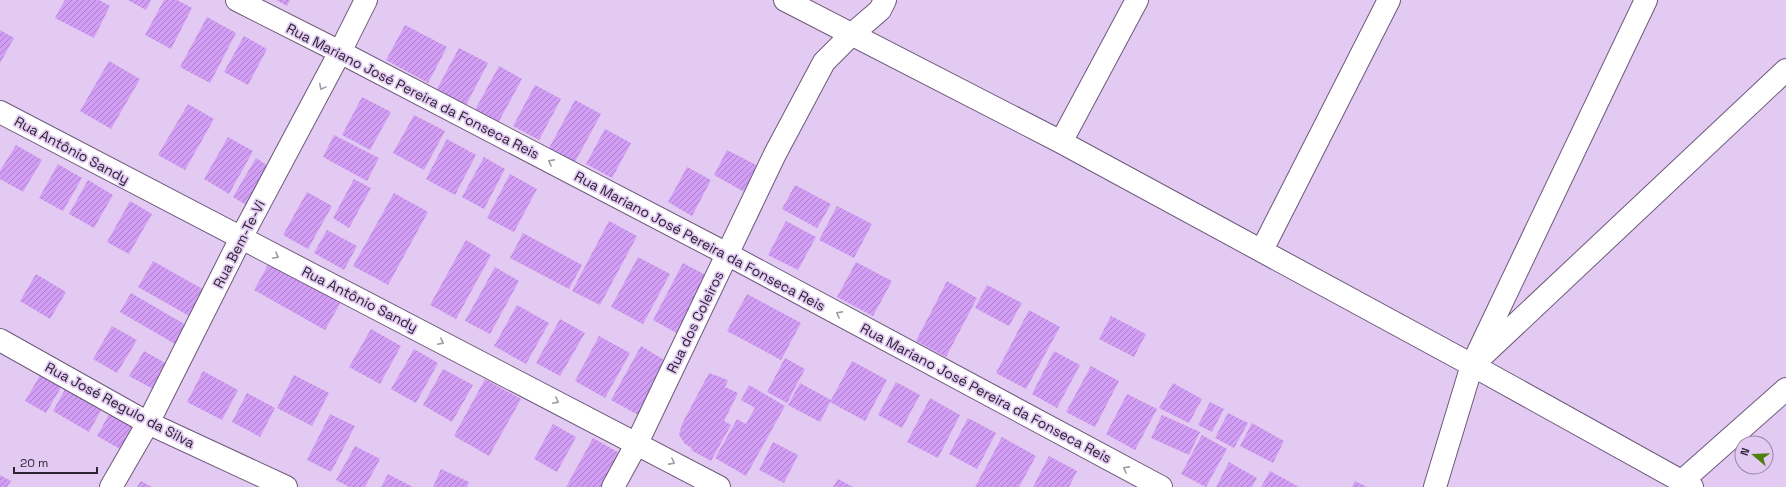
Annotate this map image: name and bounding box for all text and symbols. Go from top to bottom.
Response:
street label: Rua Mariano José Pereira da Fonseca Reis [283,19,543,163]
one-way arrow [319,82,326,90]
street label: Rua Antônio Sandy [11,112,133,188]
one-way arrow [548,159,555,167]
street label: Rua Mariano José Pereira da Fonseca Reis [571,167,829,315]
street label: Rua Bem-Te-Vi [209,197,269,291]
one-way arrow [272,251,279,259]
street label: Rua Antônio Sandy [299,262,421,336]
street label: Rua dos Coleiros [662,268,728,376]
one-way arrow [836,312,843,319]
street label: Rua Mariano José Pereira da Fonseca Reis [857,319,1115,467]
one-way arrow [437,337,444,344]
street label: Rua José Regulo da Silva [42,358,198,452]
one-way arrow [552,397,560,404]
north arrow [1734,435,1774,475]
text: N [1737,446,1752,458]
scale bar [14,449,97,475]
text: 20 m [20,455,48,471]
one-way arrow [667,457,675,464]
one-way arrow [1123,466,1131,473]

